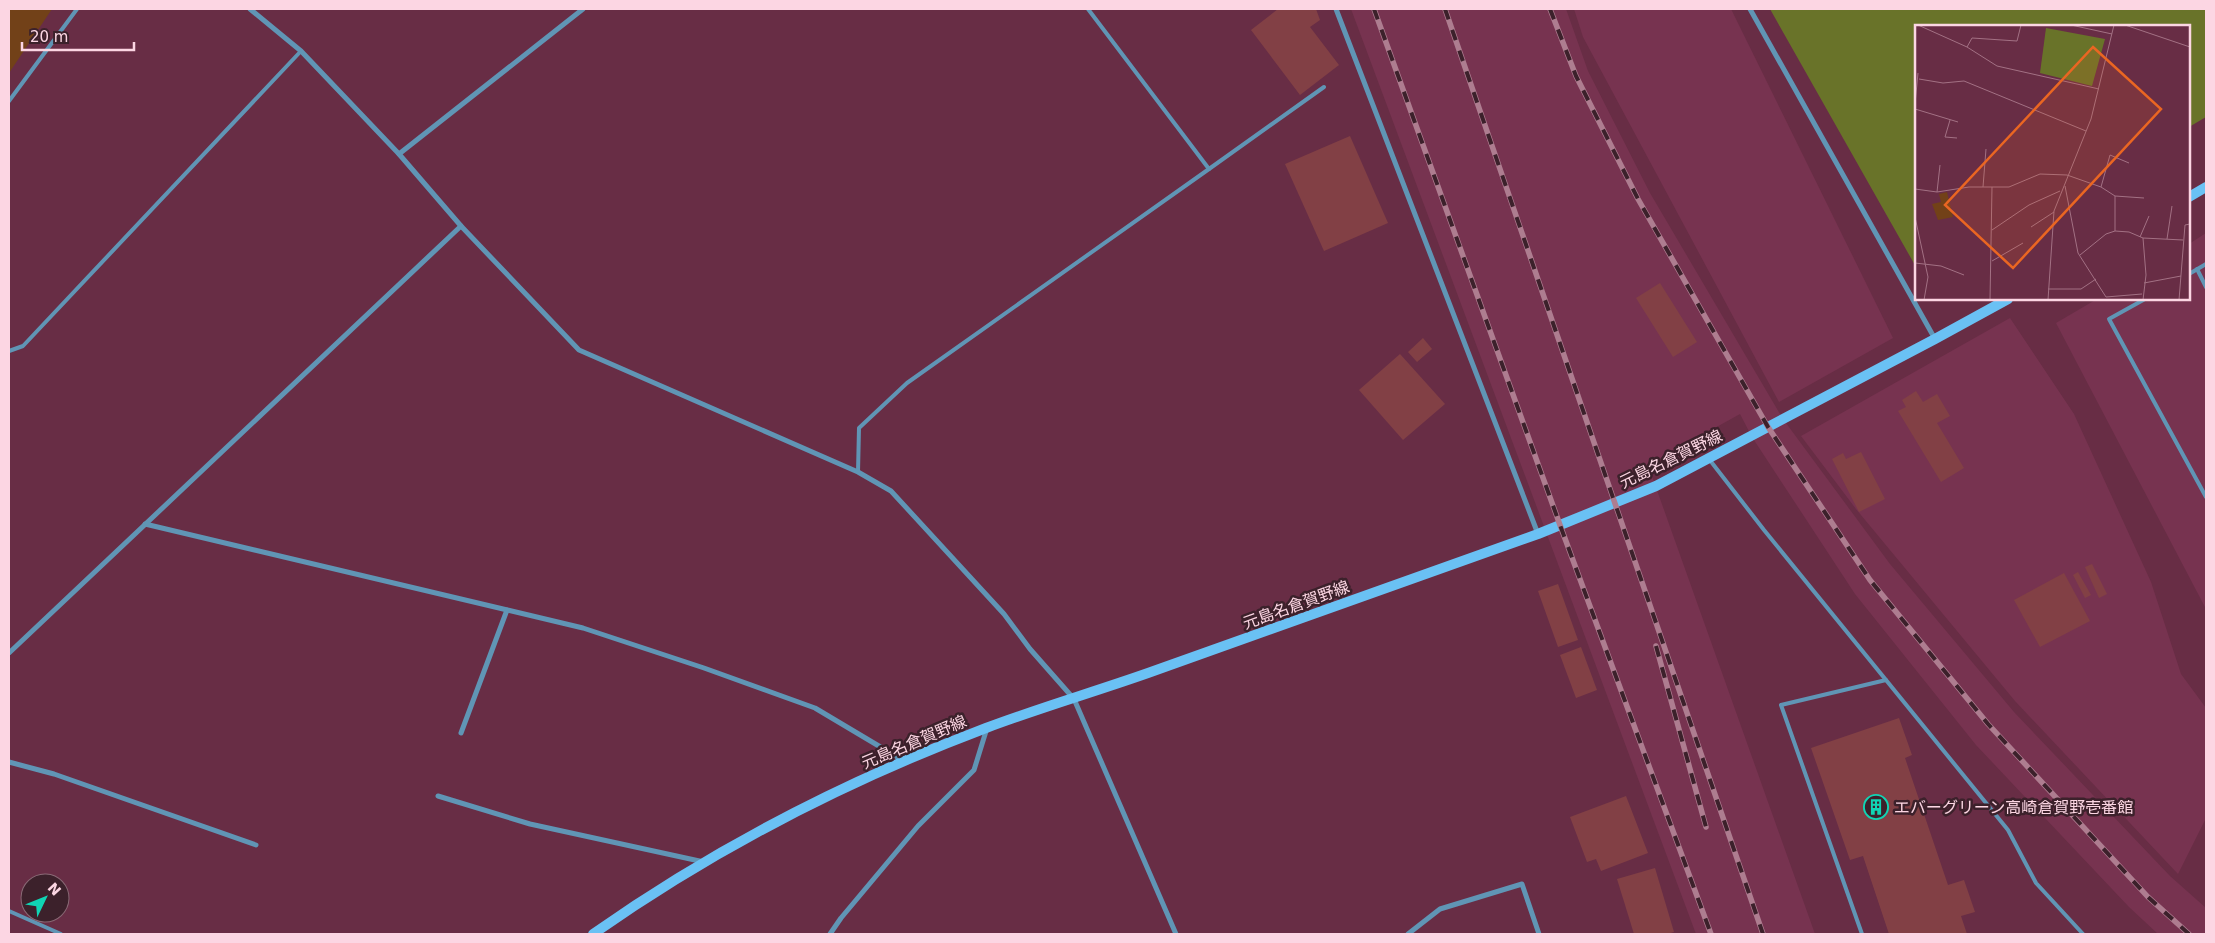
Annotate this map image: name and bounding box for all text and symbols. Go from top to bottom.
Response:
scale bar [22,20,135,52]
inset map [1915,25,2190,300]
text: 20 m [30,28,68,46]
street label: 元島名倉賀野線 [1616,426,1726,492]
street label: 元島名倉賀野線 [1240,577,1352,633]
street label: 元島名倉賀野線 [859,711,969,773]
building icon: エバーグリーン高崎倉賀野壱番館 [1863,794,1889,820]
place label: エバーグリーン高崎倉賀野壱番館 [1894,798,2133,817]
north arrow [20,873,70,923]
text: N [45,879,64,899]

